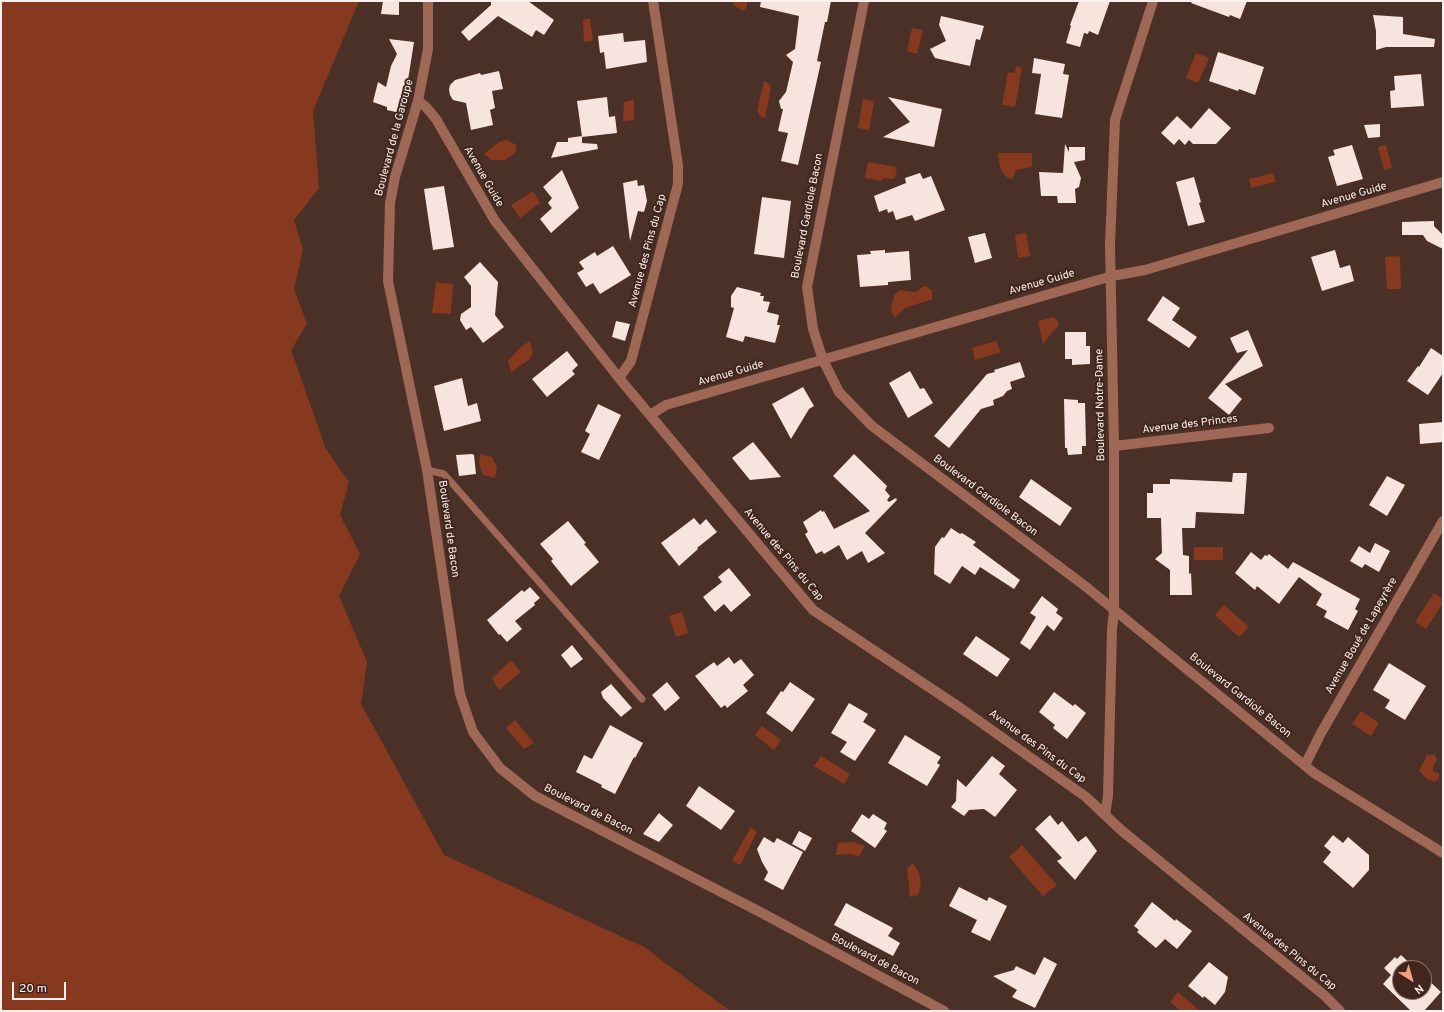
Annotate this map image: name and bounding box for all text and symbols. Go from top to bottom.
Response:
street label: Boulevard de la Garoupe [373,78,417,198]
street label: Avenue Guide [460,144,506,210]
street label: Boulevard Gardiole Bacon [789,152,827,280]
street label: Avenue Guide [1319,180,1389,212]
street label: Avenue des Pins du Cap [626,193,670,309]
street label: Avenue Guide [1007,267,1077,299]
street label: Boulevard Notre-Dame [1093,348,1109,462]
street label: Avenue Guide [696,358,766,390]
street label: Avenue des Princes [1142,413,1238,437]
street label: Boulevard Gardiole Bacon [930,452,1040,540]
street label: Boulevard de Bacon [435,479,461,579]
street label: Avenue des Pins du Cap [740,506,826,604]
street label: Avenue Boué de Lapeyrère [1323,575,1401,697]
street label: Boulevard Gardiole Bacon [1186,651,1294,741]
street label: Avenue des Pins du Cap [986,707,1088,787]
street label: Boulevard de Bacon [541,782,635,838]
street label: Avenue des Pins du Cap [1239,910,1339,994]
street label: Boulevard de Bacon [829,931,921,989]
north arrow [1392,960,1432,1000]
scale bar [14,974,68,1000]
text: 20 m [19,981,47,997]
text: N [1411,981,1426,997]

